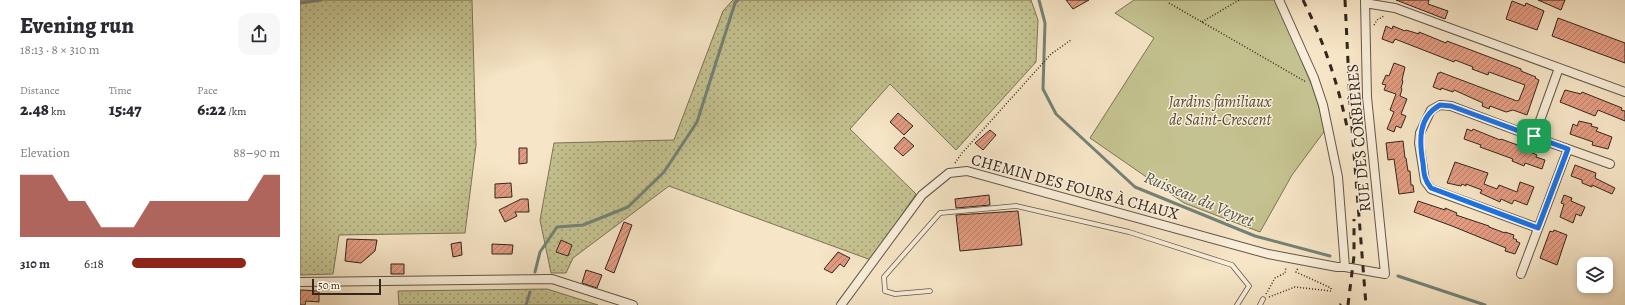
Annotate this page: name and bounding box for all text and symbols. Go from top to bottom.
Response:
text: Evening run [20,11,134,41]
button: share [238,13,280,55]
text: 18:13 · 8 × 310 m [20,41,100,58]
street label: RUE DES CORBIÈRES [1342,63,1376,213]
text: Distance [20,83,59,98]
text: Time [109,83,132,98]
text: Pace [197,83,218,98]
park label: Jardins familiaux de Saint-Crescent [1168,91,1272,131]
text: 2.48 [20,98,49,121]
text: 15:47 [109,98,142,121]
text: 6:22 [197,98,226,121]
text: km [49,104,66,119]
text: /km [226,104,246,119]
pin [1517,119,1551,153]
icon: arrive [1523,125,1545,147]
text: Elevation [20,144,70,161]
text: 88–90 m [233,144,280,161]
street label: CHEMIN DES FOURS À CHAUX [969,149,1182,225]
water label: Ruisseau du Veyret [1141,166,1258,233]
text: 310 m [20,255,50,272]
text: 6:18 [84,255,104,272]
map controls [1577,257,1613,293]
button: layers [1577,257,1613,293]
scale bar [312,277,381,296]
text: 50 m [318,278,340,293]

